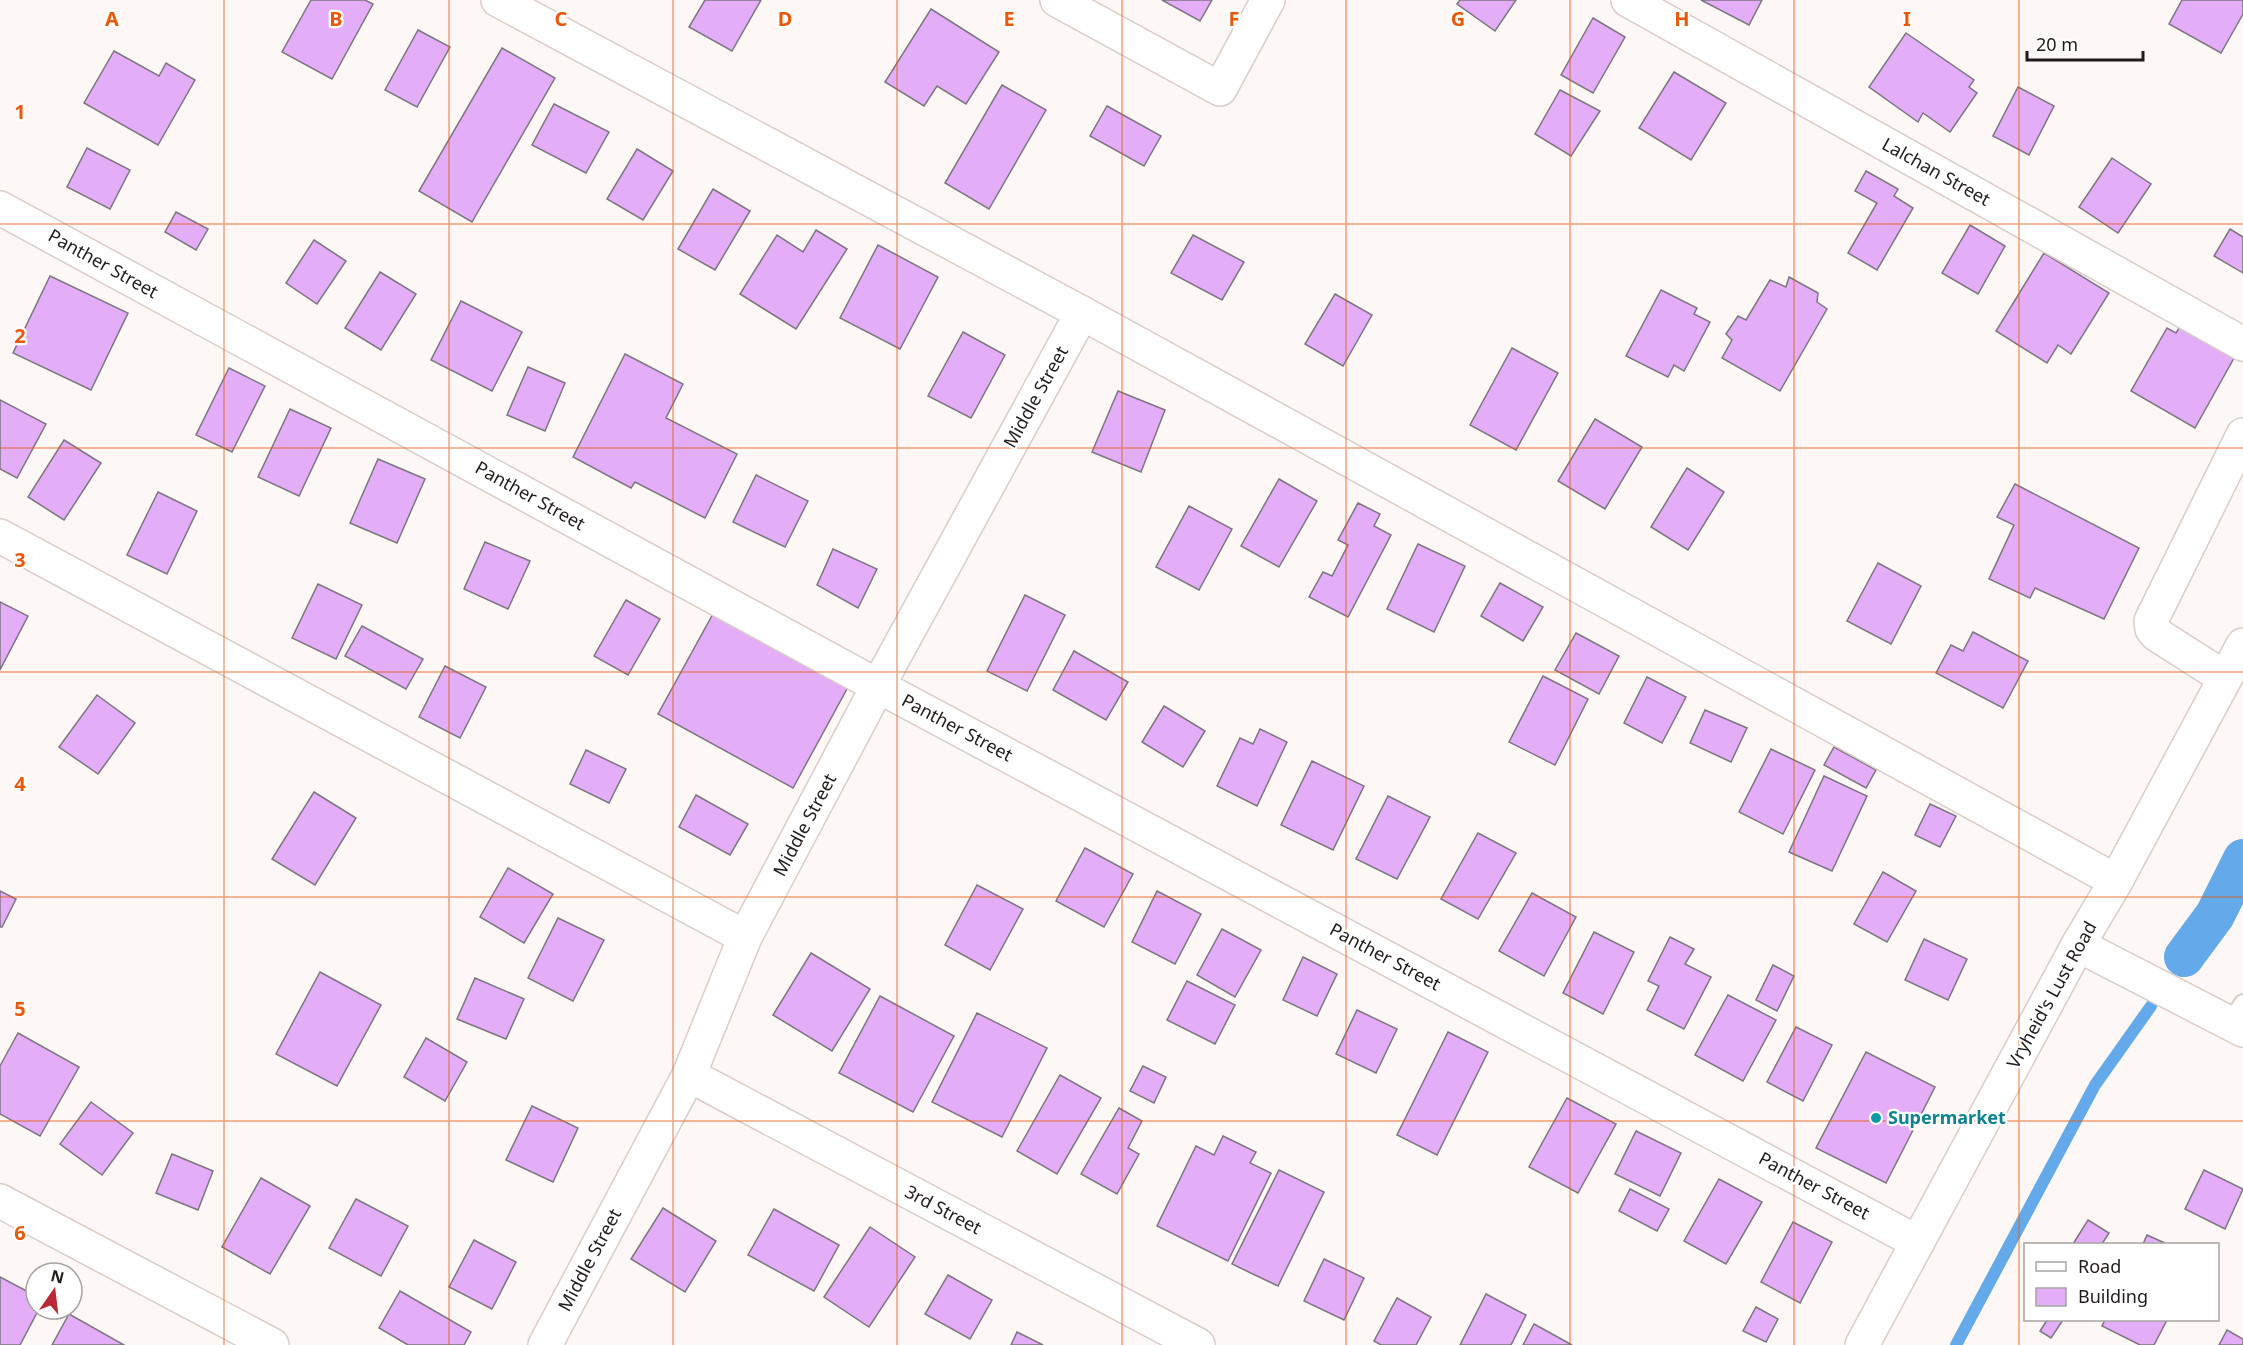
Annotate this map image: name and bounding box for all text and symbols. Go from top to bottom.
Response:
text: A [105,5,119,32]
text: B [329,5,343,32]
text: C [555,5,568,32]
text: D [778,5,792,32]
text: E [1003,5,1015,32]
text: F [1229,5,1239,32]
text: G [1451,5,1465,32]
text: H [1674,5,1690,32]
text: I [1903,5,1911,32]
scale bar [2027,24,2142,62]
text: 20 m [2036,32,2078,56]
text: 1 [14,98,26,125]
street label: Lalchan Street [1878,132,1995,211]
street label: Panther Street [44,223,163,303]
text: 2 [14,322,26,349]
street label: Middle Street [997,341,1073,452]
street label: Panther Street [471,455,590,535]
text: 3 [14,546,26,573]
street label: Panther Street [898,688,1018,767]
street label: Middle Street [767,769,841,880]
text: 4 [14,770,26,797]
street label: Panther Street [1326,917,1446,996]
street label: Vryheid's Lust Road [2001,917,2102,1072]
text: 5 [14,995,26,1022]
place label: Supermarket [1888,1105,2006,1129]
marker: Supermarket [1869,1111,1883,1125]
street label: Panther Street [1755,1146,1875,1225]
street label: 3rd Street [901,1179,986,1240]
street label: Middle Street [552,1204,626,1315]
text: 6 [14,1219,26,1246]
legend [2024,1243,2219,1321]
text: Road [2078,1254,2121,1278]
north arrow [24,1261,84,1321]
text: N [49,1264,67,1289]
text: Building [2078,1284,2148,1308]

